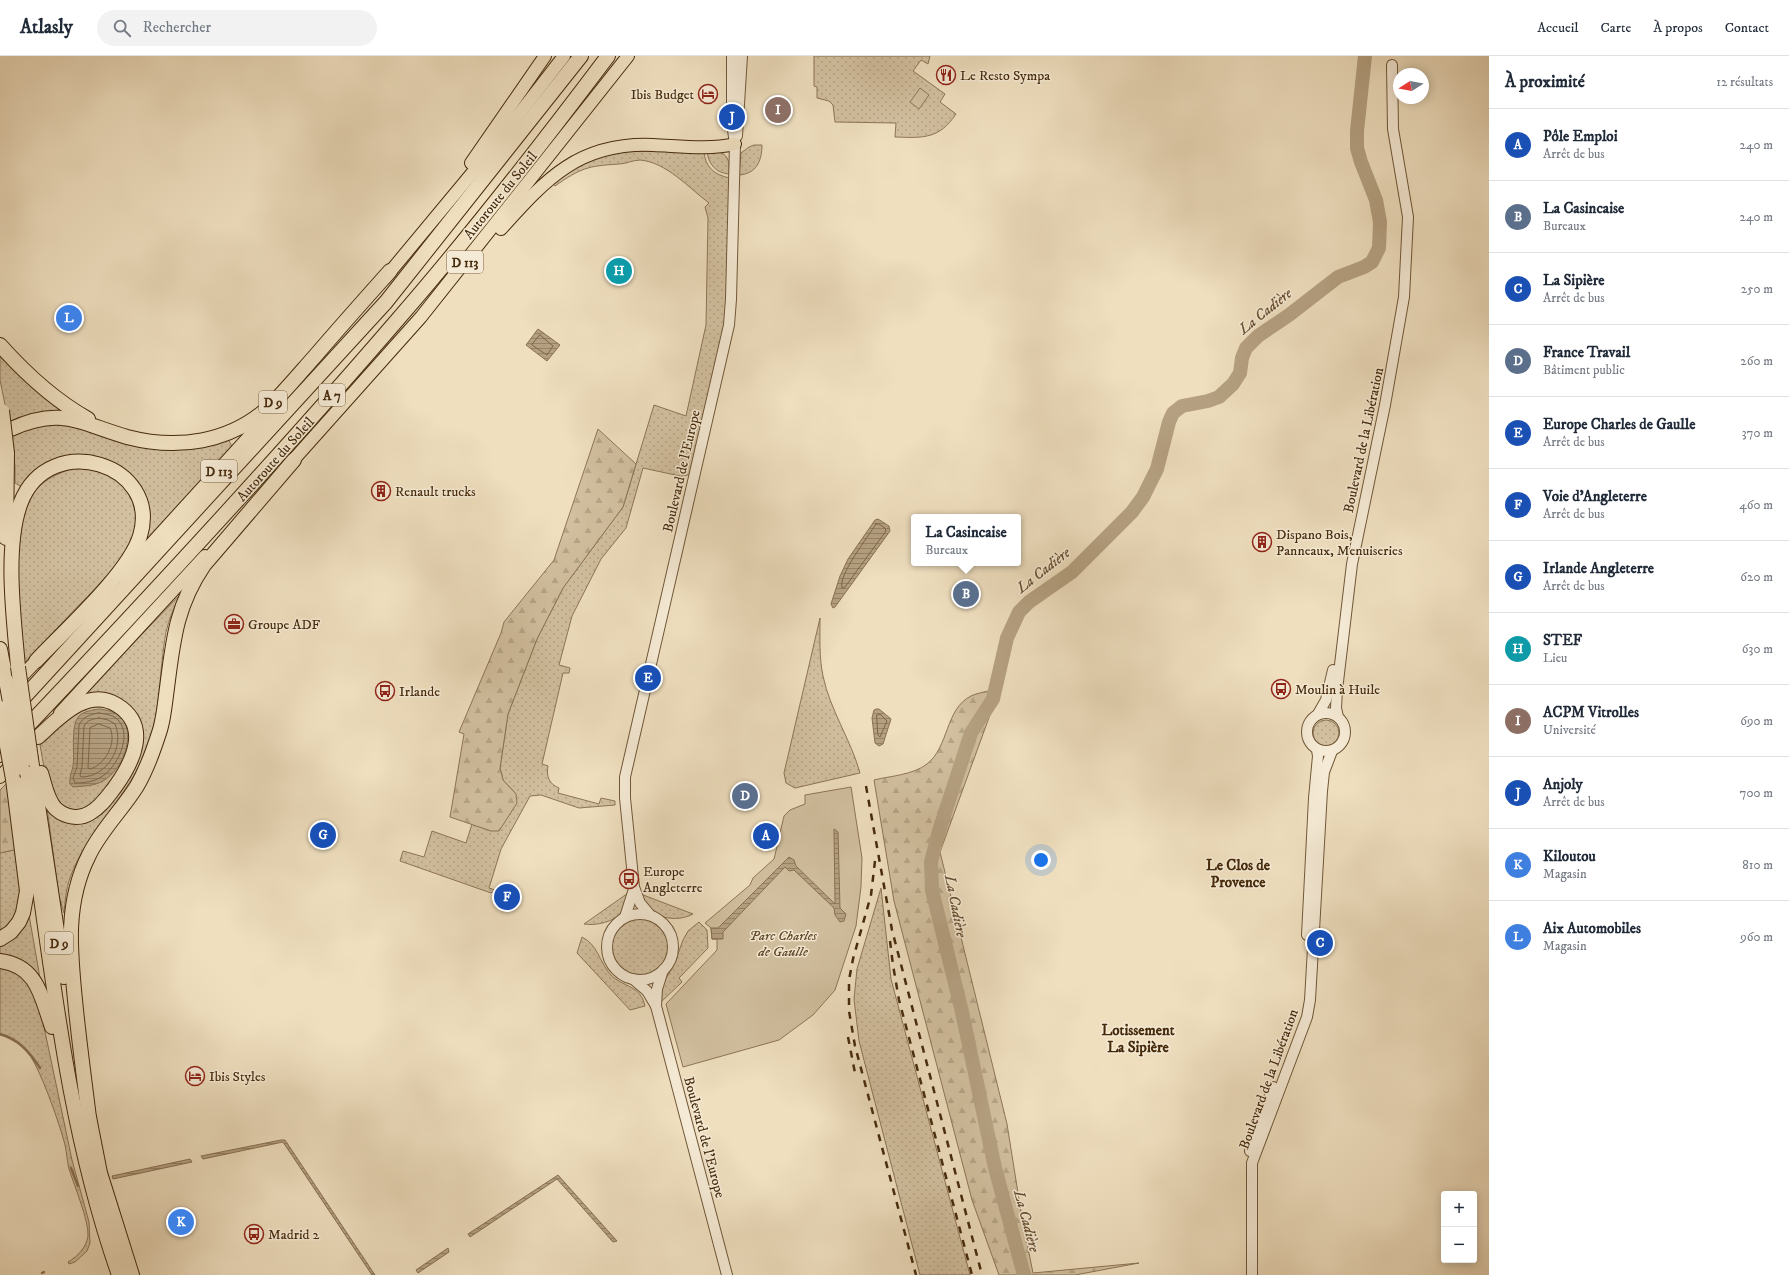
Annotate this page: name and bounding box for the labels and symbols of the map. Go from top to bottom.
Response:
restaurant icon: Le Resto Sympa [935,64,957,86]
place label: Le Resto Sympa [960,67,1050,85]
north arrow [1393,68,1429,104]
hotel icon: Ibis Budget [697,83,719,105]
place label: Ibis Budget [631,86,695,104]
pin: I [765,95,791,125]
pin: J [719,102,745,132]
street label: Autoroute du Soleil [460,148,542,243]
road number: D 113 [447,251,483,273]
pin: H [606,256,632,286]
water label: La Cadière [1234,284,1297,339]
pin: L [56,303,82,333]
street label: Boulevard de la Libération [1340,365,1388,514]
road number: A 7 [319,384,345,406]
road number: D 9 [259,391,287,413]
street label: Boulevard de l'Europe [659,408,705,534]
street label: Autoroute du Soleil [233,413,319,506]
road number: D 113 [201,460,237,482]
building icon: Renault trucks [370,480,392,502]
place label: Renault trucks [395,483,476,501]
place label: Dispano Bois, Panneaux, Menuiseries [1276,526,1403,560]
building icon: Dispano Bois, Panneaux, Menuiseries [1251,531,1273,553]
water label: La Cadière [1012,543,1075,598]
pin: B [953,579,979,609]
office icon: Groupe ADF [223,613,245,635]
place label: Groupe ADF [248,616,321,634]
pin: E [635,663,661,693]
bus stop icon: Moulin à Huile [1270,678,1292,700]
bus stop icon: Irlande [374,680,396,702]
place label: Moulin à Huile [1295,681,1380,699]
place label: Irlande [399,683,440,701]
pin: D [732,781,758,811]
pin: G [310,820,336,850]
pin: A [753,821,779,851]
your location [1031,850,1051,870]
district label: Le Clos de Provence [1206,856,1271,892]
place label: Europe Angleterre [643,863,703,897]
bus stop icon: Europe Angleterre [618,868,640,890]
water label: La Cadière [940,872,971,940]
pin: F [494,882,520,912]
park label: Parc Charles de Gaulle [749,927,818,961]
pin: C [1307,928,1333,958]
road number: D 9 [45,932,73,954]
street label: Boulevard de la Libération [1235,1006,1303,1152]
district label: Lotissement La Sipière [1101,1021,1175,1057]
hotel icon: Ibis Styles [184,1065,206,1087]
place label: Ibis Styles [209,1068,266,1086]
street label: Boulevard de l'Europe [679,1075,729,1200]
water label: La Cadière [1009,1187,1044,1255]
pin: K [168,1207,194,1237]
bus stop icon: Madrid 2 [243,1223,265,1245]
place label: Madrid 2 [268,1226,320,1244]

